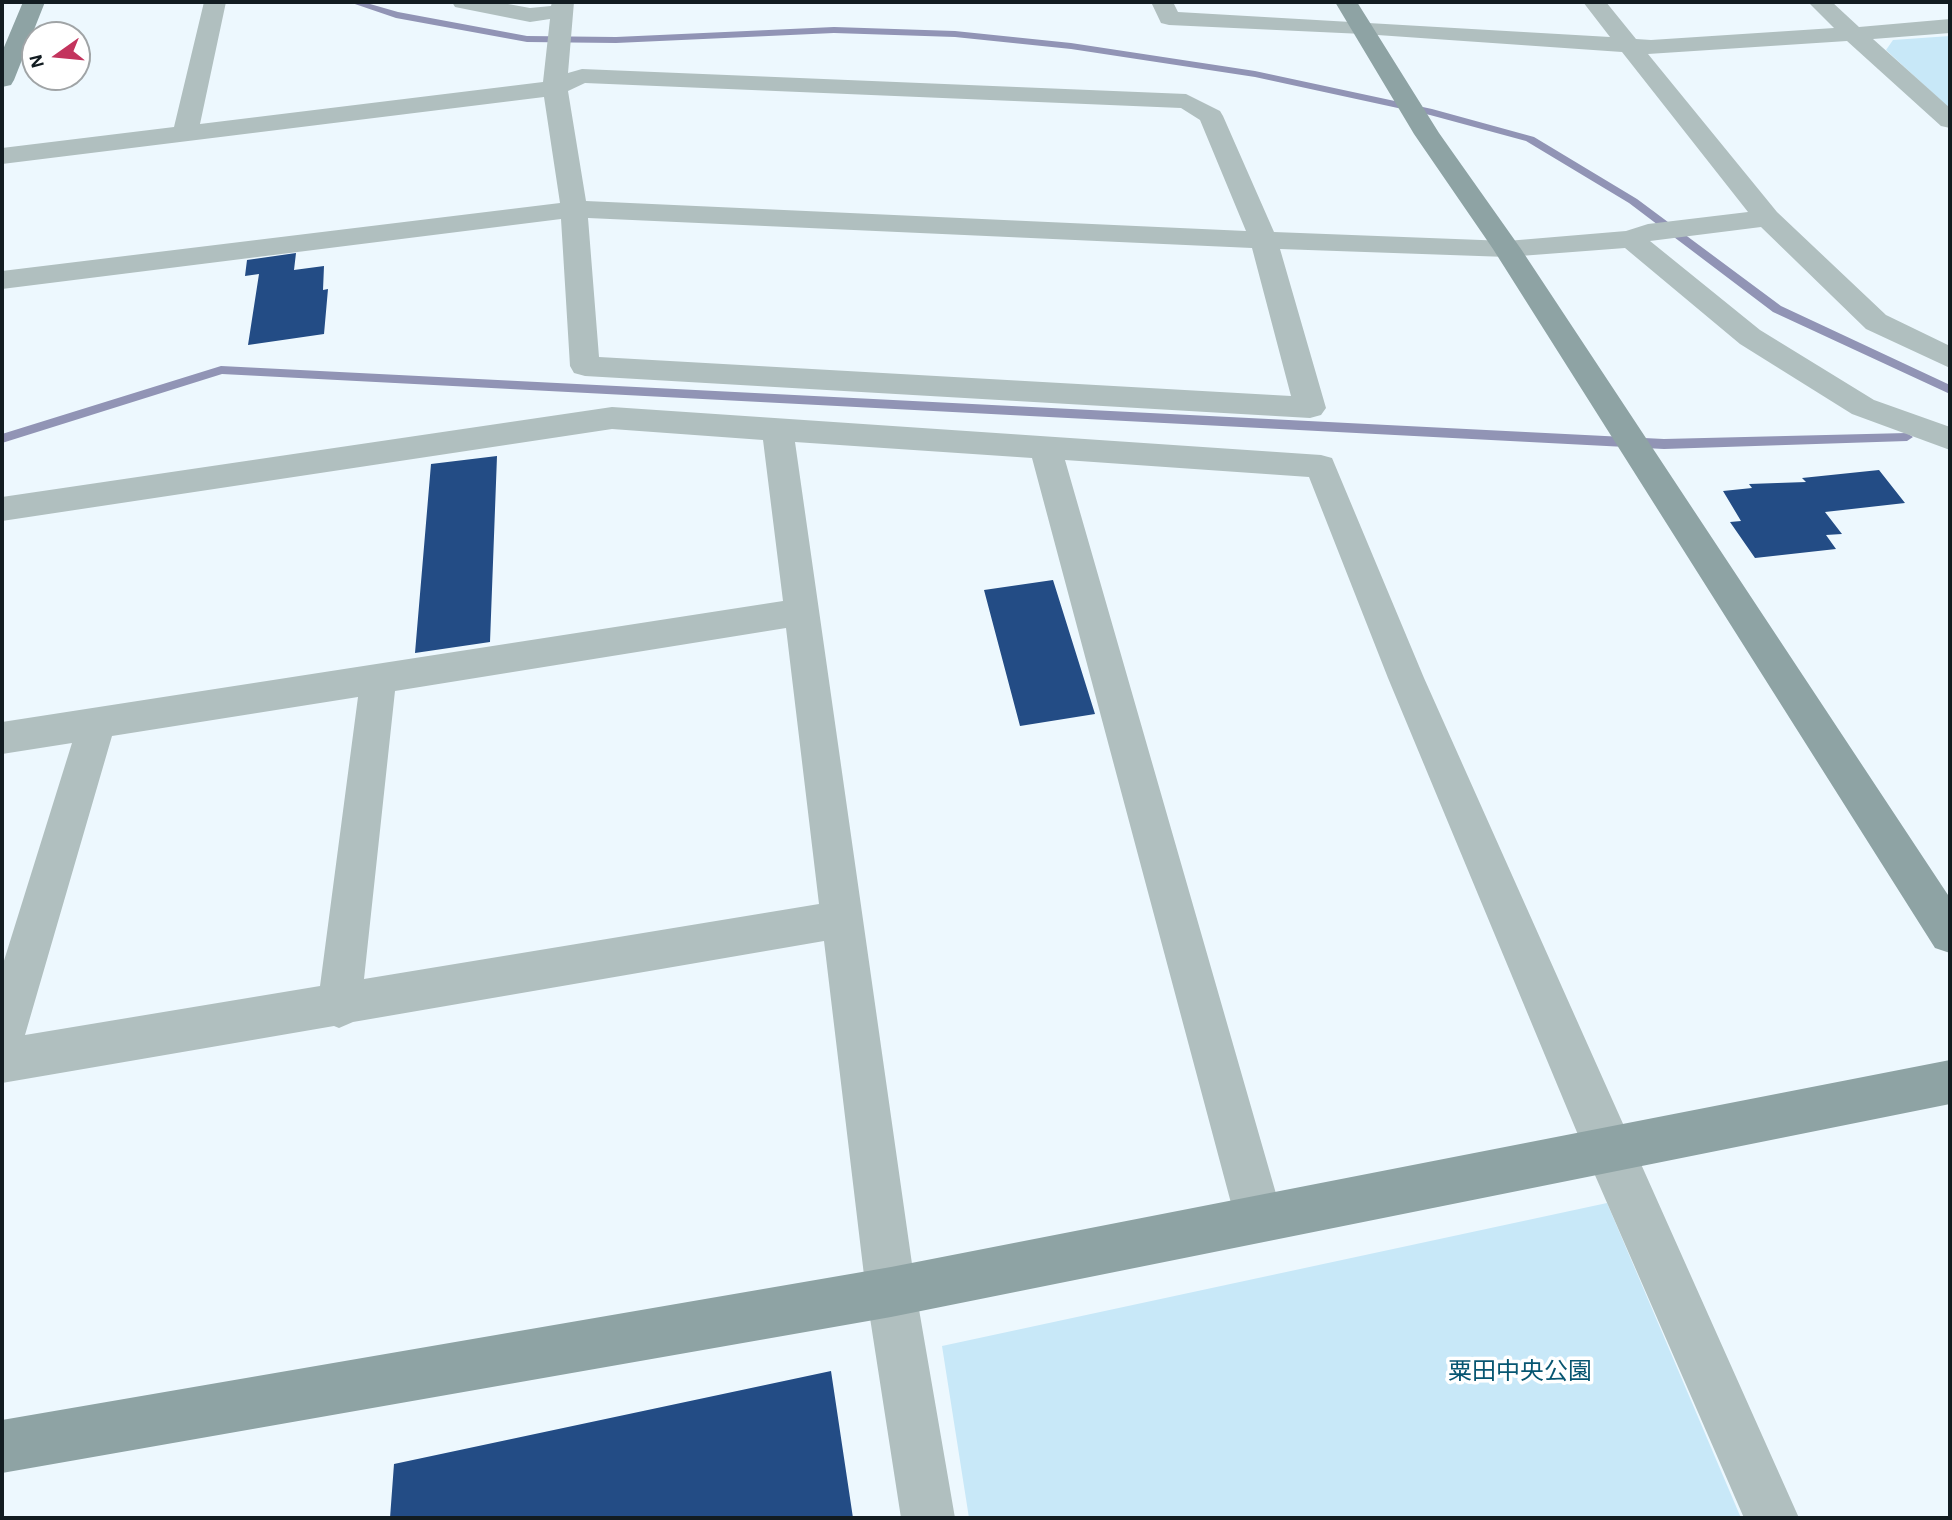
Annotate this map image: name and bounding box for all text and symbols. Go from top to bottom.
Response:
north arrow [21,21,91,91]
text: N [26,52,48,70]
park label: 粟田中央公園 [1448,1358,1592,1386]

